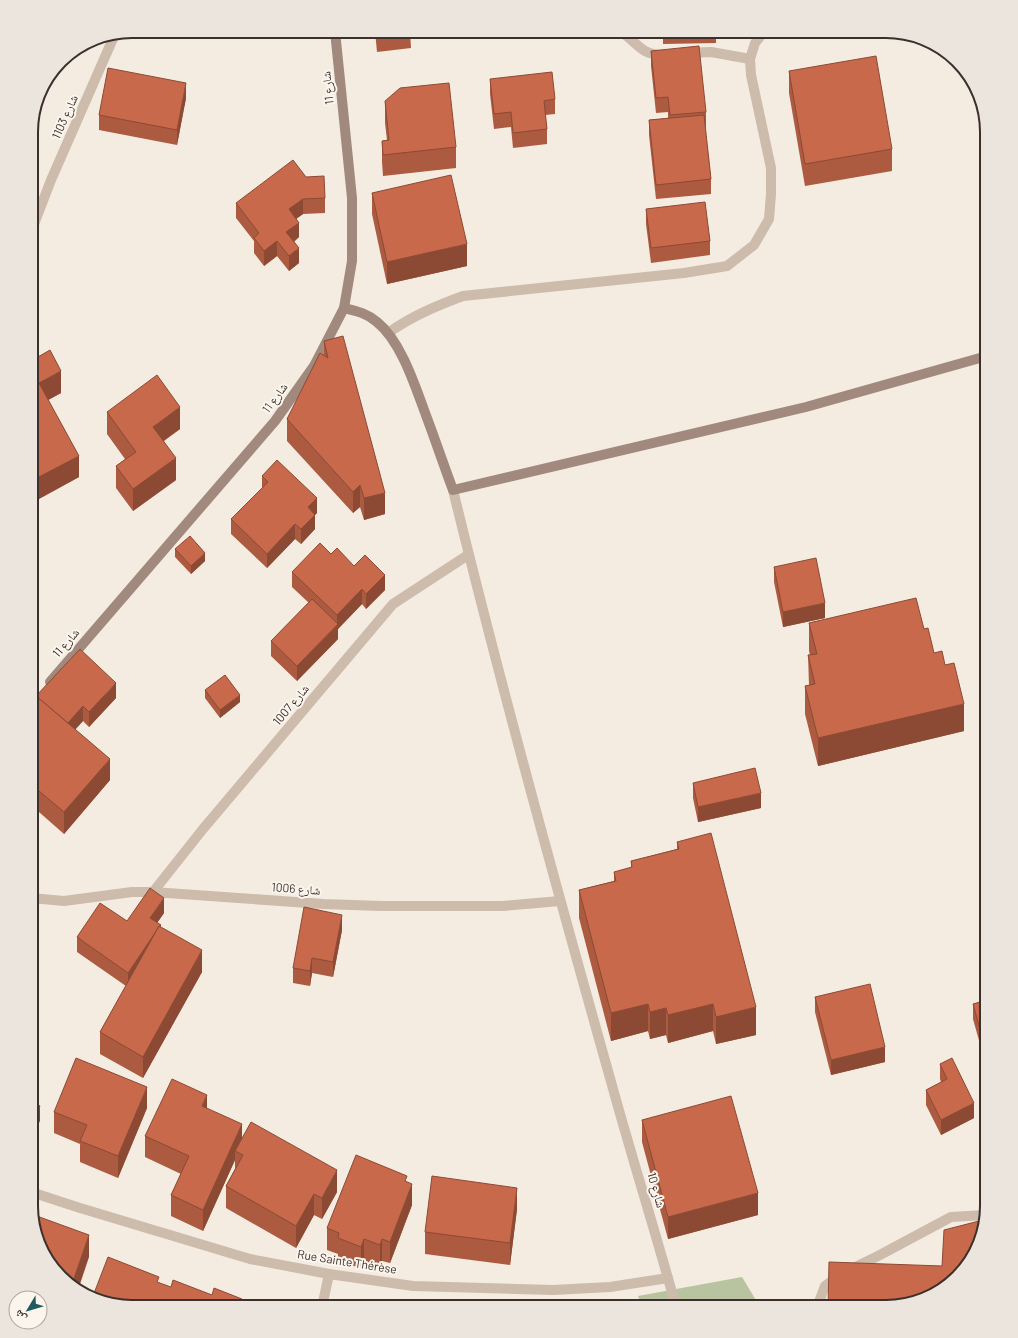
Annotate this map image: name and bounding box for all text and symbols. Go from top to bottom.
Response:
street label: شارع 11 [318,70,338,106]
street label: شارع 1103 [48,92,82,142]
street label: شارع 11 [259,380,291,416]
street label: شارع 11 [49,625,83,661]
street label: شارع 1007 [269,681,313,729]
street label: شارع 1006 [271,879,321,899]
street label: شارع 10 [643,1170,669,1210]
street label: Rue Sainte Thérèse [296,1246,398,1276]
north arrow [8,1290,48,1330]
text: ش [11,1306,30,1325]

